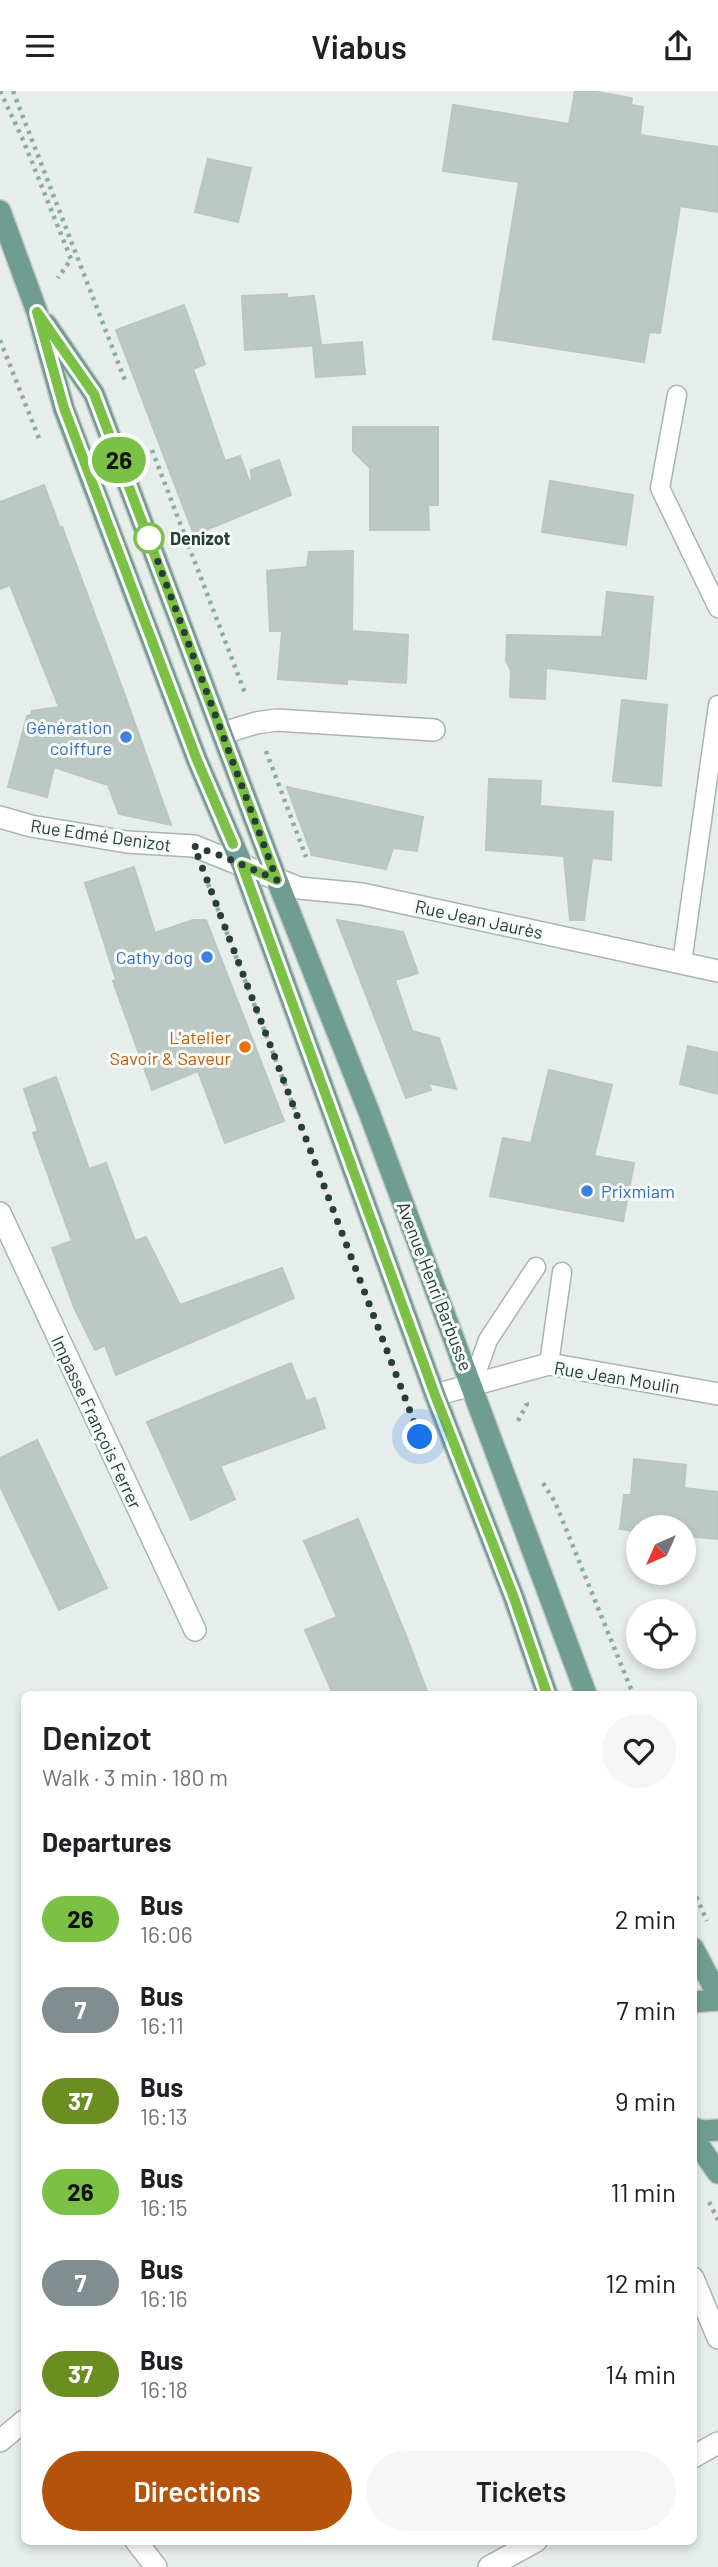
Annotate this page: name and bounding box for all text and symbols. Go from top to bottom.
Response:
icon: menu [21,27,59,65]
text: Viabus [311,27,407,65]
icon: share [659,27,697,65]
line badge: 26 [88,437,150,483]
text: 26 [106,445,132,474]
marker: Denizot [134,523,164,553]
place label: Denizot [170,527,230,549]
place label: Génération coiffure [26,716,112,759]
marker: Génération coiffure [118,729,134,745]
street label: Rue Edmé Denizot [29,814,173,856]
street label: Rue Jean Jaurès [413,895,545,943]
place label: Cathy dog [116,946,193,968]
marker: Cathy dog [199,949,215,965]
place label: L'atelier Savoir & Saveur [110,1026,231,1069]
marker: L'atelier Savoir & Saveur [237,1039,253,1055]
place label: Prixmiam [601,1180,675,1202]
marker: Prixmiam [579,1183,595,1199]
street label: Avenue Henri Barbusse [393,1198,477,1374]
street label: Impasse François Ferrer [47,1332,147,1512]
street label: Rue Jean Moulin [553,1356,681,1398]
your location [402,1419,437,1454]
north arrow [626,1515,696,1585]
map controls [626,1515,696,1669]
button: locate [626,1599,696,1669]
button: heart [602,1714,676,1788]
text: Denizot [42,1717,152,1757]
text: Walk · 3 min · 180 m [42,1763,228,1791]
text: Departures [42,1826,172,1857]
text: Bus [140,1889,183,1920]
text: 2 min [615,1903,676,1934]
text: 26 [67,1904,94,1933]
text: 16:06 [140,1920,193,1948]
text: Bus [140,1980,183,2011]
text: 7 min [616,1994,676,2025]
text: 7 [75,1995,86,2024]
text: 16:11 [140,2011,184,2039]
text: Bus [140,2071,183,2102]
text: 9 min [615,2085,676,2116]
text: 37 [68,2086,93,2115]
text: 16:13 [140,2102,188,2130]
text: Bus [140,2162,183,2193]
text: 11 min [610,2176,676,2207]
text: 26 [67,2177,94,2206]
text: 16:15 [140,2193,188,2221]
text: Bus [140,2253,183,2284]
text: 12 min [606,2267,676,2298]
text: 7 [75,2268,86,2297]
text: 16:16 [140,2284,188,2312]
text: Bus [140,2344,183,2375]
text: 14 min [605,2358,676,2389]
text: 37 [68,2359,93,2388]
text: 16:18 [140,2375,188,2403]
button: Directions [42,2451,352,2531]
button: Tickets [366,2451,676,2531]

